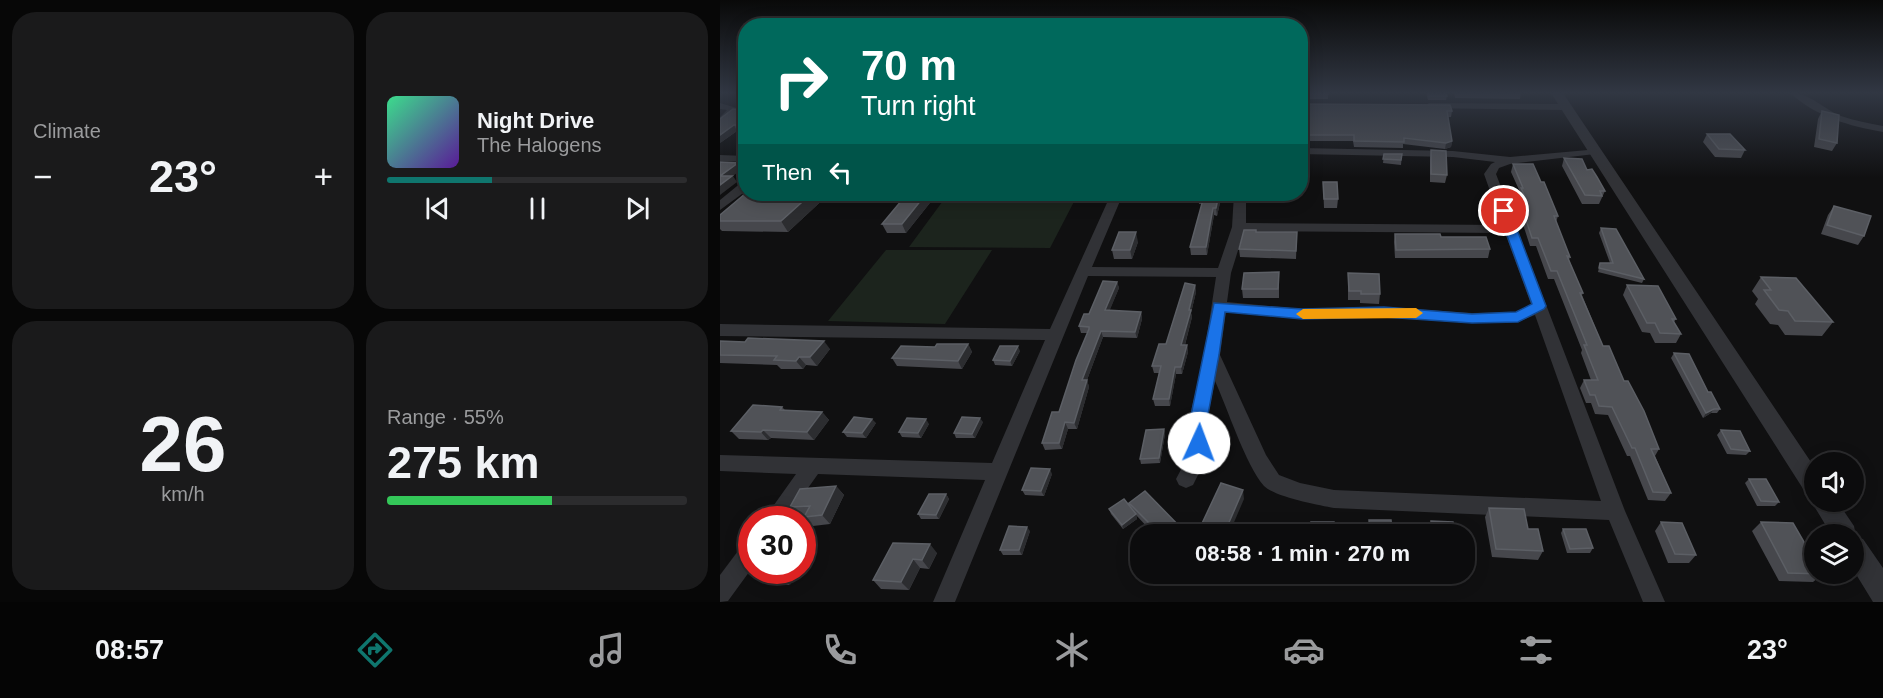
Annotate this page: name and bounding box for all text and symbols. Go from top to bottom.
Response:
icon: right [762,42,840,120]
text: 70 m [861,42,957,89]
text: Turn right [861,91,976,121]
text: Night Drive [477,108,594,133]
text: Climate [33,120,101,142]
text: The Halogens [477,134,602,156]
text: 23° [149,151,217,202]
icon: left [824,156,857,189]
text: − [33,158,52,195]
text: + [314,158,333,195]
text: Then [762,160,812,185]
pin [1478,185,1529,236]
icon: previous [421,192,454,225]
icon: pause [521,192,554,225]
icon: next [621,192,654,225]
icon: arrive [1487,194,1520,227]
text: 26 [140,400,226,488]
text: Range · 55% [387,406,504,428]
position arrow [1167,411,1231,475]
text: 275 km [387,437,540,488]
map controls [1804,452,1864,584]
button: sound [1804,452,1864,512]
text: km/h [161,483,205,505]
speed limit sign: 30 [738,506,816,584]
button: layers [1804,524,1864,584]
text: 08:58 · 1 min · 270 m [1195,541,1410,566]
icon: directions [354,629,396,671]
icon: music [586,629,628,671]
icon: phone [819,629,861,671]
icon: climate [1051,629,1093,671]
icon: car [1283,629,1325,671]
icon: filters [1515,629,1557,671]
text: 08:57 [95,635,164,665]
text: 23° [1747,635,1788,665]

